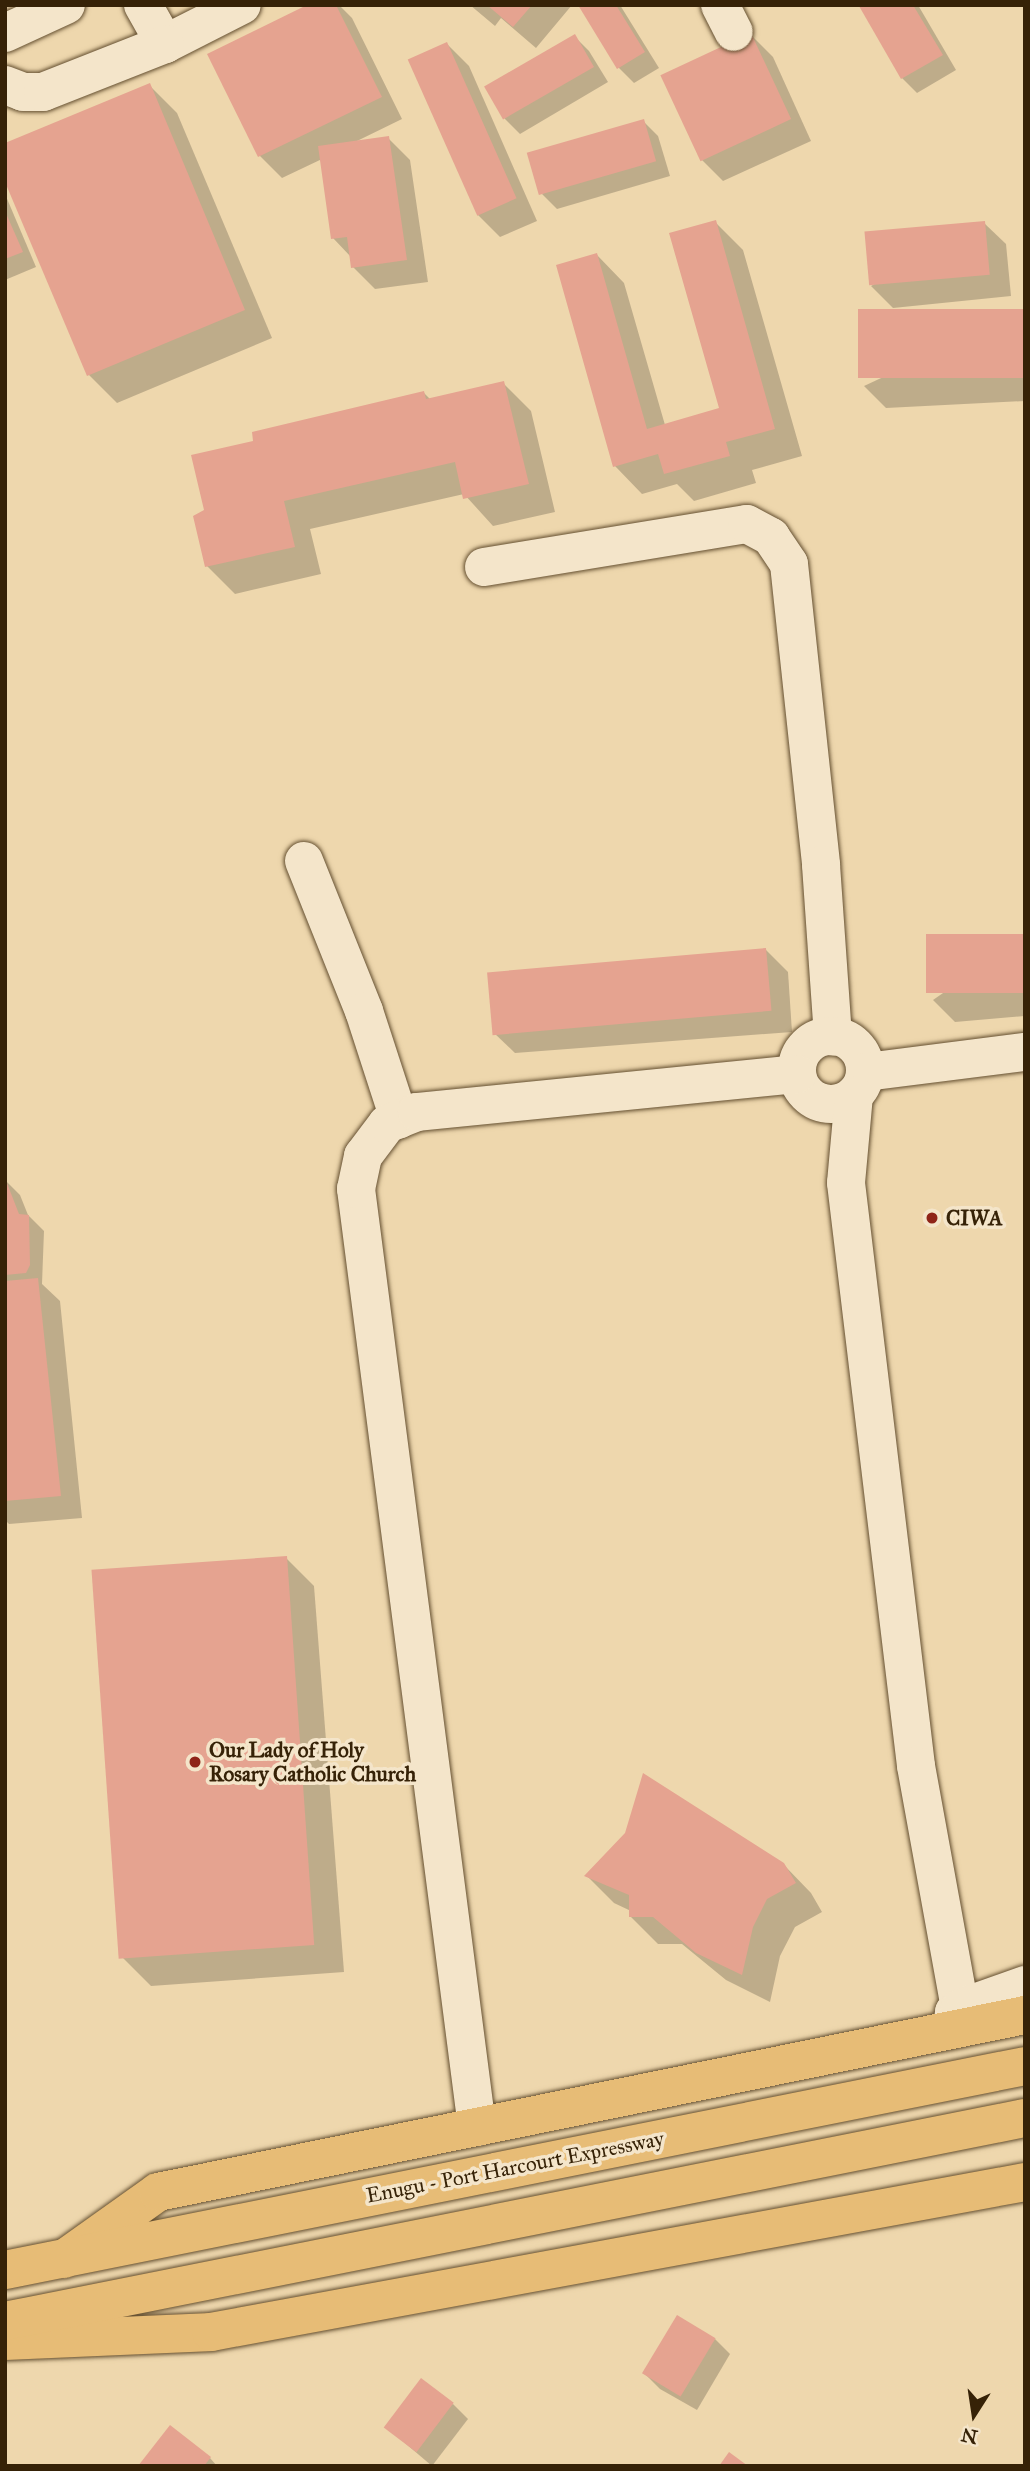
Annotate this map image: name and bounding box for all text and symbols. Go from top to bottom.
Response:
place label: CIWA [946,1205,1003,1231]
marker: CIWA [924,1210,940,1226]
place label: Our Lady of Holy Rosary Catholic Church [209,1737,416,1787]
marker: Our Lady of Holy Rosary Catholic Church [187,1754,203,1770]
street label: Enugu - Port Harcourt Expressway [364,2126,666,2208]
north arrow [939,2380,1009,2450]
text: N [959,2423,980,2449]

